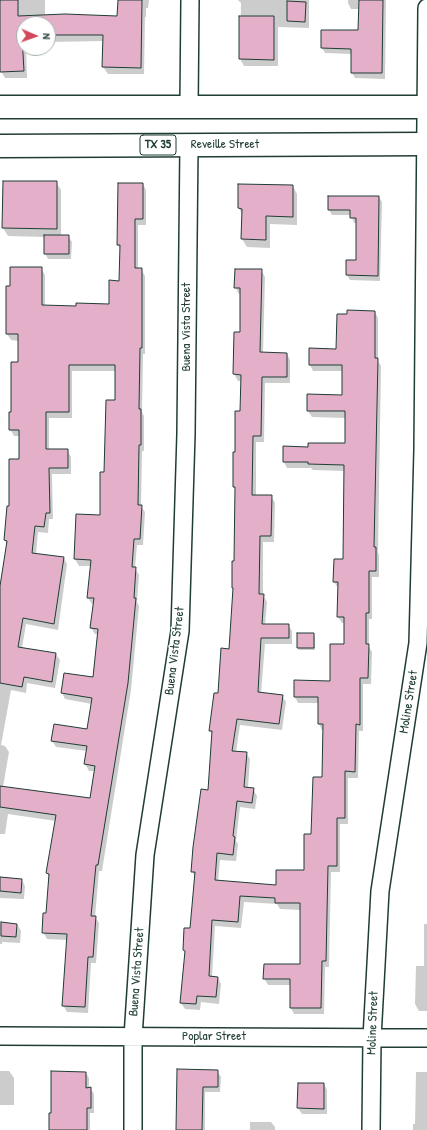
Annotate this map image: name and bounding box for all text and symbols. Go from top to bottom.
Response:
north arrow [16,16,56,56]
text: N [40,33,54,40]
road number: TX 35 [140,135,176,155]
street label: Reveille Street [191,137,259,153]
street label: Buena Vista Street [179,283,195,371]
street label: Buena Vista Street [162,606,188,696]
street label: Moline Street [396,669,422,735]
street label: Buena Vista Street [126,927,148,1017]
street label: Moline Street [364,991,382,1055]
street label: Poplar Street [182,1029,246,1045]

